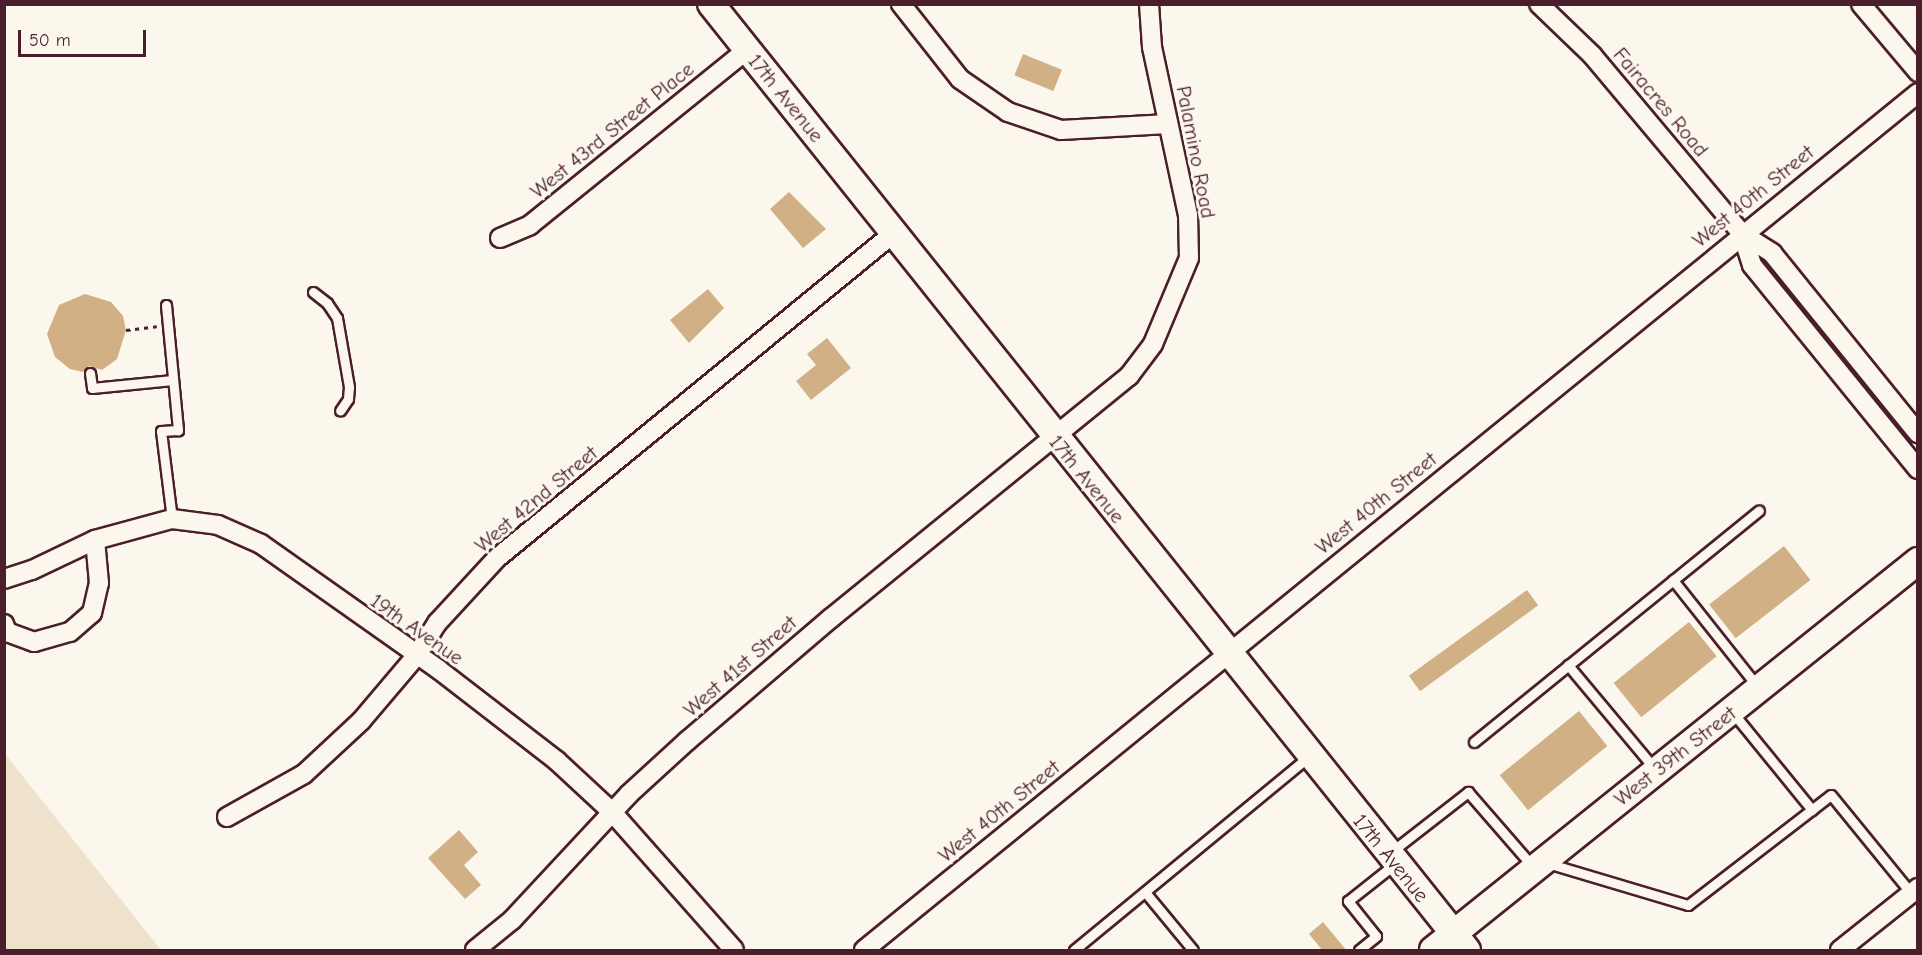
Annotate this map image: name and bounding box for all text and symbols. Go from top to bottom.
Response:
scale bar [21,18,148,56]
text: 50 m [29,30,71,51]
street label: Fairacres Road [1608,42,1714,162]
street label: 17th Avenue [743,49,829,147]
street label: West 43rd Street Place [525,56,699,204]
street label: Palamino Road [1171,84,1221,220]
street label: West 40th Street [1687,139,1819,253]
street label: 17th Avenue [1044,430,1130,528]
street label: West 42nd Street [469,440,603,558]
street label: West 40th Street [1310,446,1442,560]
street label: 19th Avenue [366,588,468,670]
street label: West 41st Street [678,610,802,722]
street label: West 39th Street [1609,701,1741,811]
street label: West 40th Street [933,754,1065,868]
street label: 17th Avenue [1348,809,1434,907]

